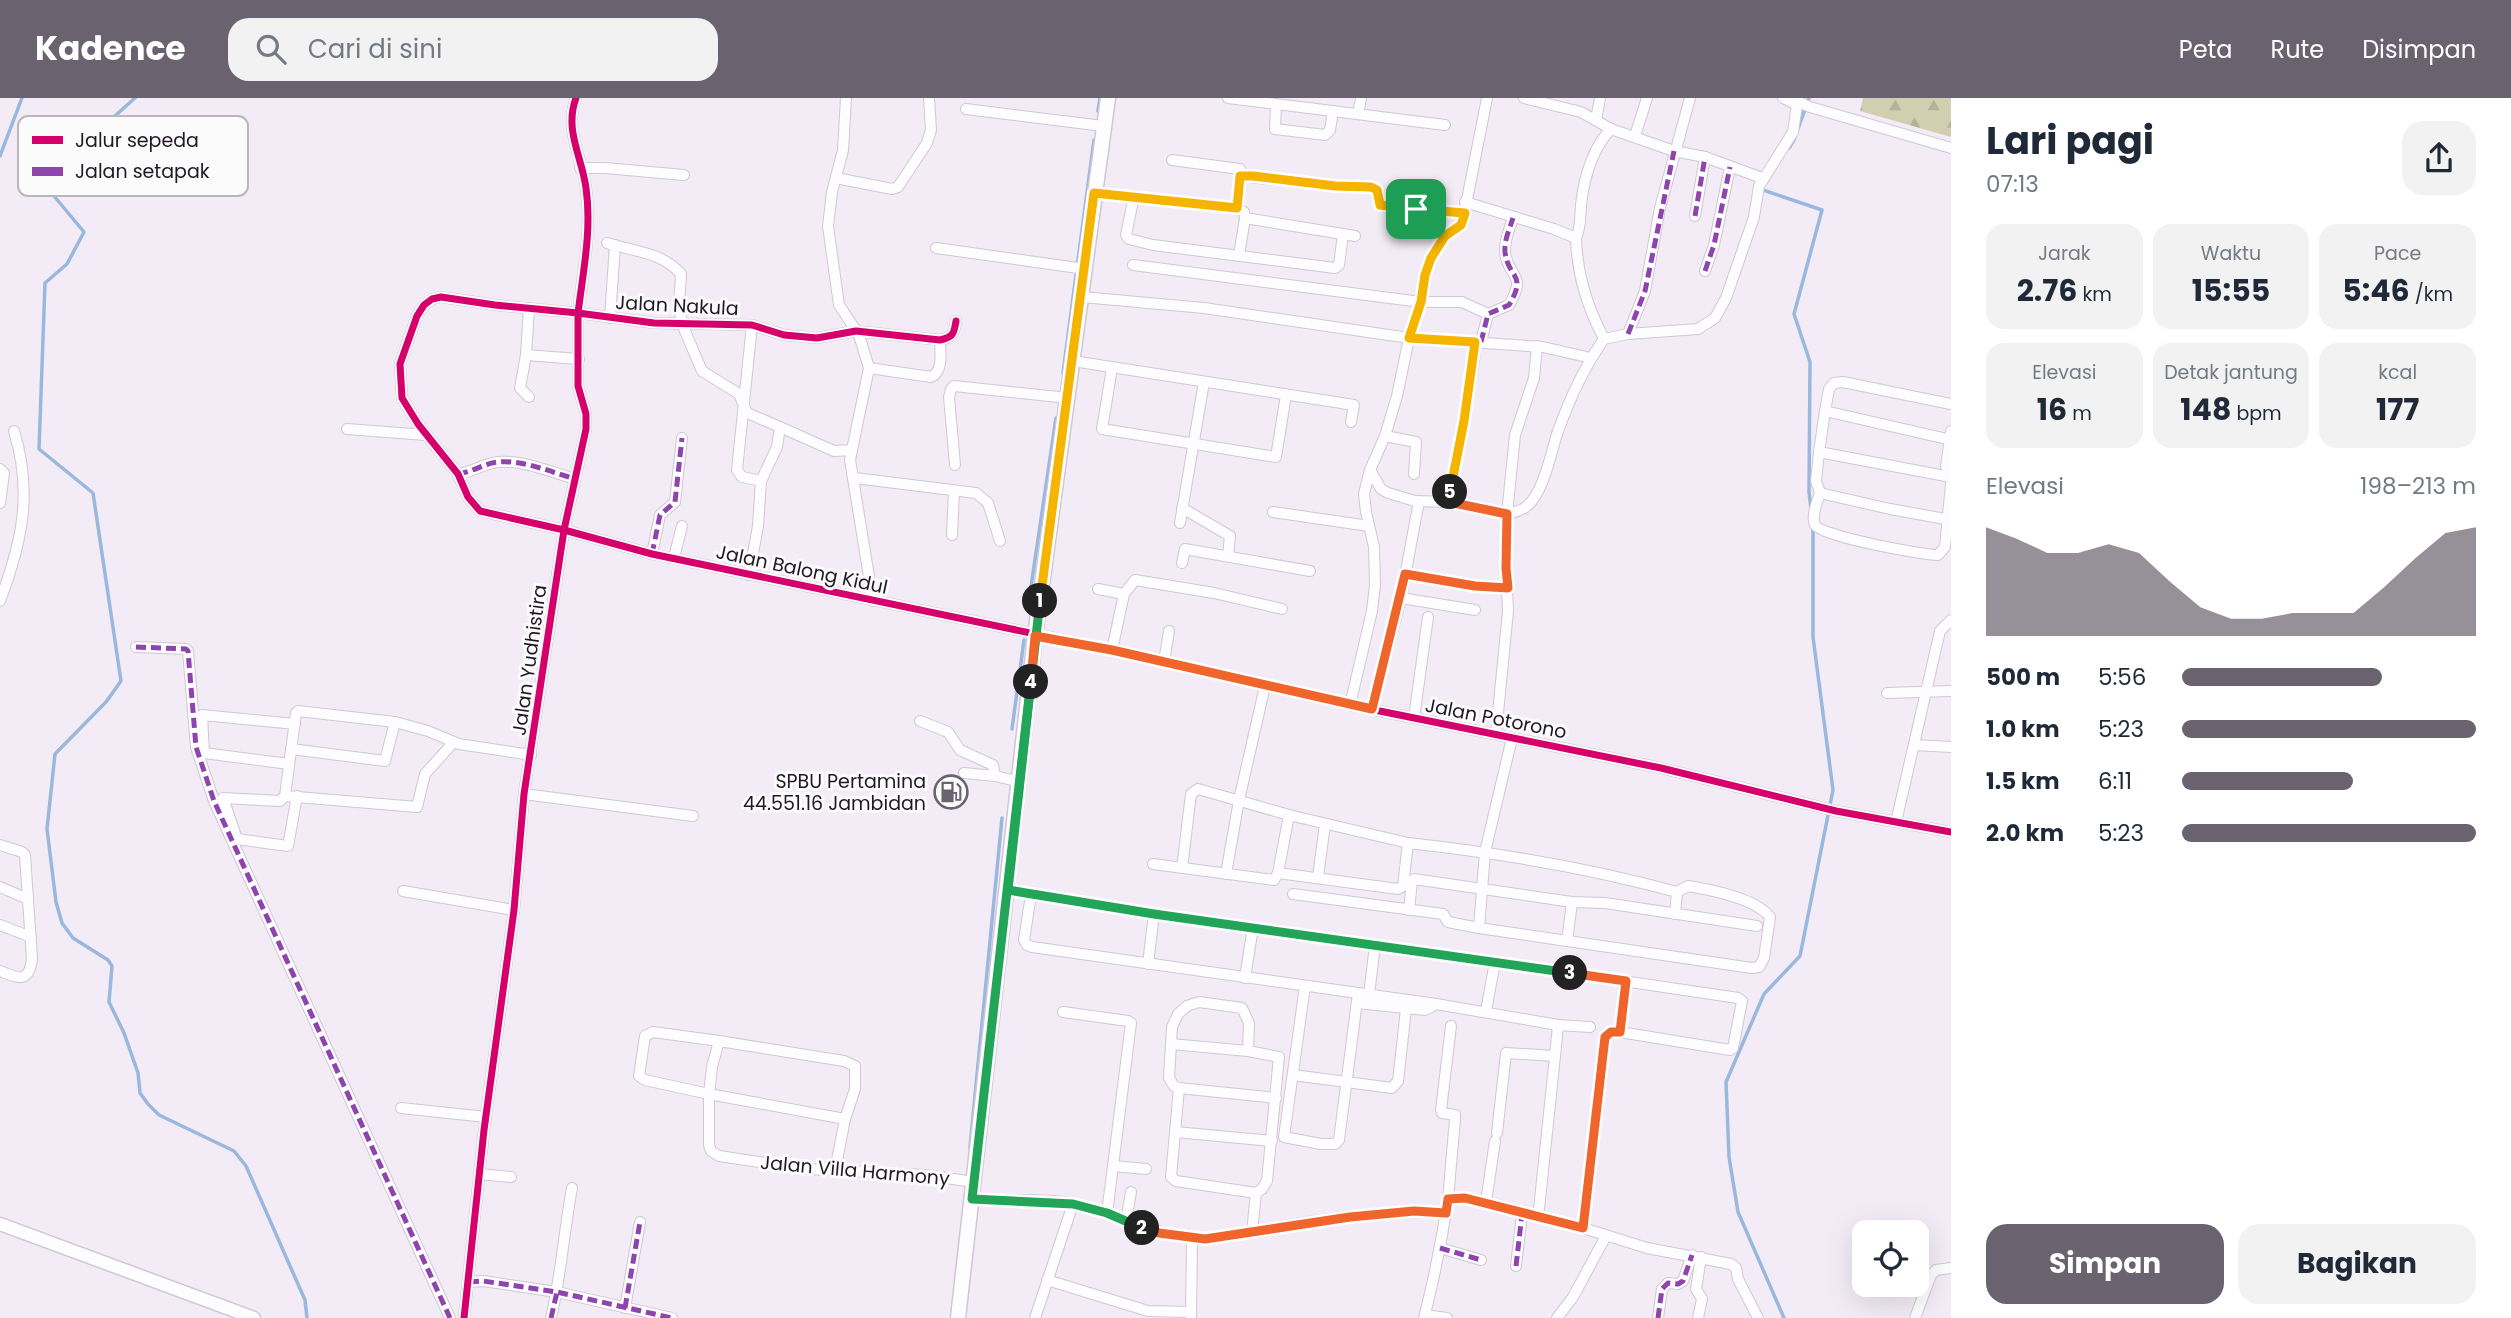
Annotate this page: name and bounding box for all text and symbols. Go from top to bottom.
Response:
search box [228,18,718,81]
text: Kadence [35,25,186,72]
icon: search [252,30,290,68]
text: Cari di sini [308,31,442,67]
text: Peta [2179,33,2233,66]
text: Rute [2271,33,2324,66]
text: Disimpan [2362,33,2476,66]
text: Lari pagi [1986,114,2154,167]
legend [18,116,248,196]
button: share [2402,121,2476,195]
text: Jalur sepeda [75,127,199,154]
text: Jalan setapak [75,158,210,185]
text: 07:13 [1986,168,2039,200]
pin [1386,179,1446,239]
icon: arrive [1397,190,1435,228]
text: Jarak [2038,240,2091,267]
text: Waktu [2201,240,2261,267]
text: Pace [2374,240,2421,267]
text: 2.76 [2017,269,2077,312]
text: 15:55 [2192,269,2270,312]
text: 5:46 [2342,269,2410,312]
text: km [2077,281,2112,308]
text: /km [2410,281,2453,308]
street label: Jalan Nakula [615,289,739,322]
text: Elevasi [2032,359,2096,386]
text: Detak jantung [2164,359,2298,386]
text: kcal [2378,359,2417,386]
text: 16 [2037,388,2067,431]
text: 148 [2180,388,2231,431]
text: 177 [2376,388,2419,431]
text: m [2067,400,2092,427]
text: bpm [2231,400,2282,427]
text: Elevasi [1986,470,2064,502]
text: 198–213 m [2360,470,2476,502]
pin: 5 [1432,474,1468,510]
text: 5 [1443,478,1456,505]
street label: Jalan Balong Kidul [714,538,890,601]
street label: Jalan Yudhistira [506,583,553,737]
pin: 1 [1023,584,1058,618]
text: 1 [1036,587,1043,614]
text: 500 m [1986,661,2060,693]
text: 5:56 [2098,661,2146,693]
pin: 4 [1014,664,1048,700]
text: 4 [1024,668,1037,695]
street label: Jalan Potorono [1423,692,1569,745]
text: 1.0 km [1986,713,2060,745]
text: 5:23 [2098,713,2144,745]
text: 1.5 km [1986,765,2060,797]
text: 6:11 [2098,765,2132,797]
place label: SPBU Pertamina 44.551.16 Jambidan [743,768,926,817]
fuel station icon: SPBU Pertamina 44.551.16 Jambidan [932,773,970,811]
text: 2.0 km [1986,817,2064,849]
text: 5:23 [2098,817,2144,849]
pin: 3 [1552,956,1588,990]
text: 3 [1564,959,1575,986]
street label: Jalan Villa Harmony [759,1149,951,1192]
pin: 2 [1124,1210,1160,1246]
text: 2 [1136,1214,1147,1241]
map controls [1852,1220,1929,1297]
button: locate [1852,1220,1929,1297]
button: Simpan [1986,1224,2224,1304]
button: Bagikan [2238,1224,2476,1304]

